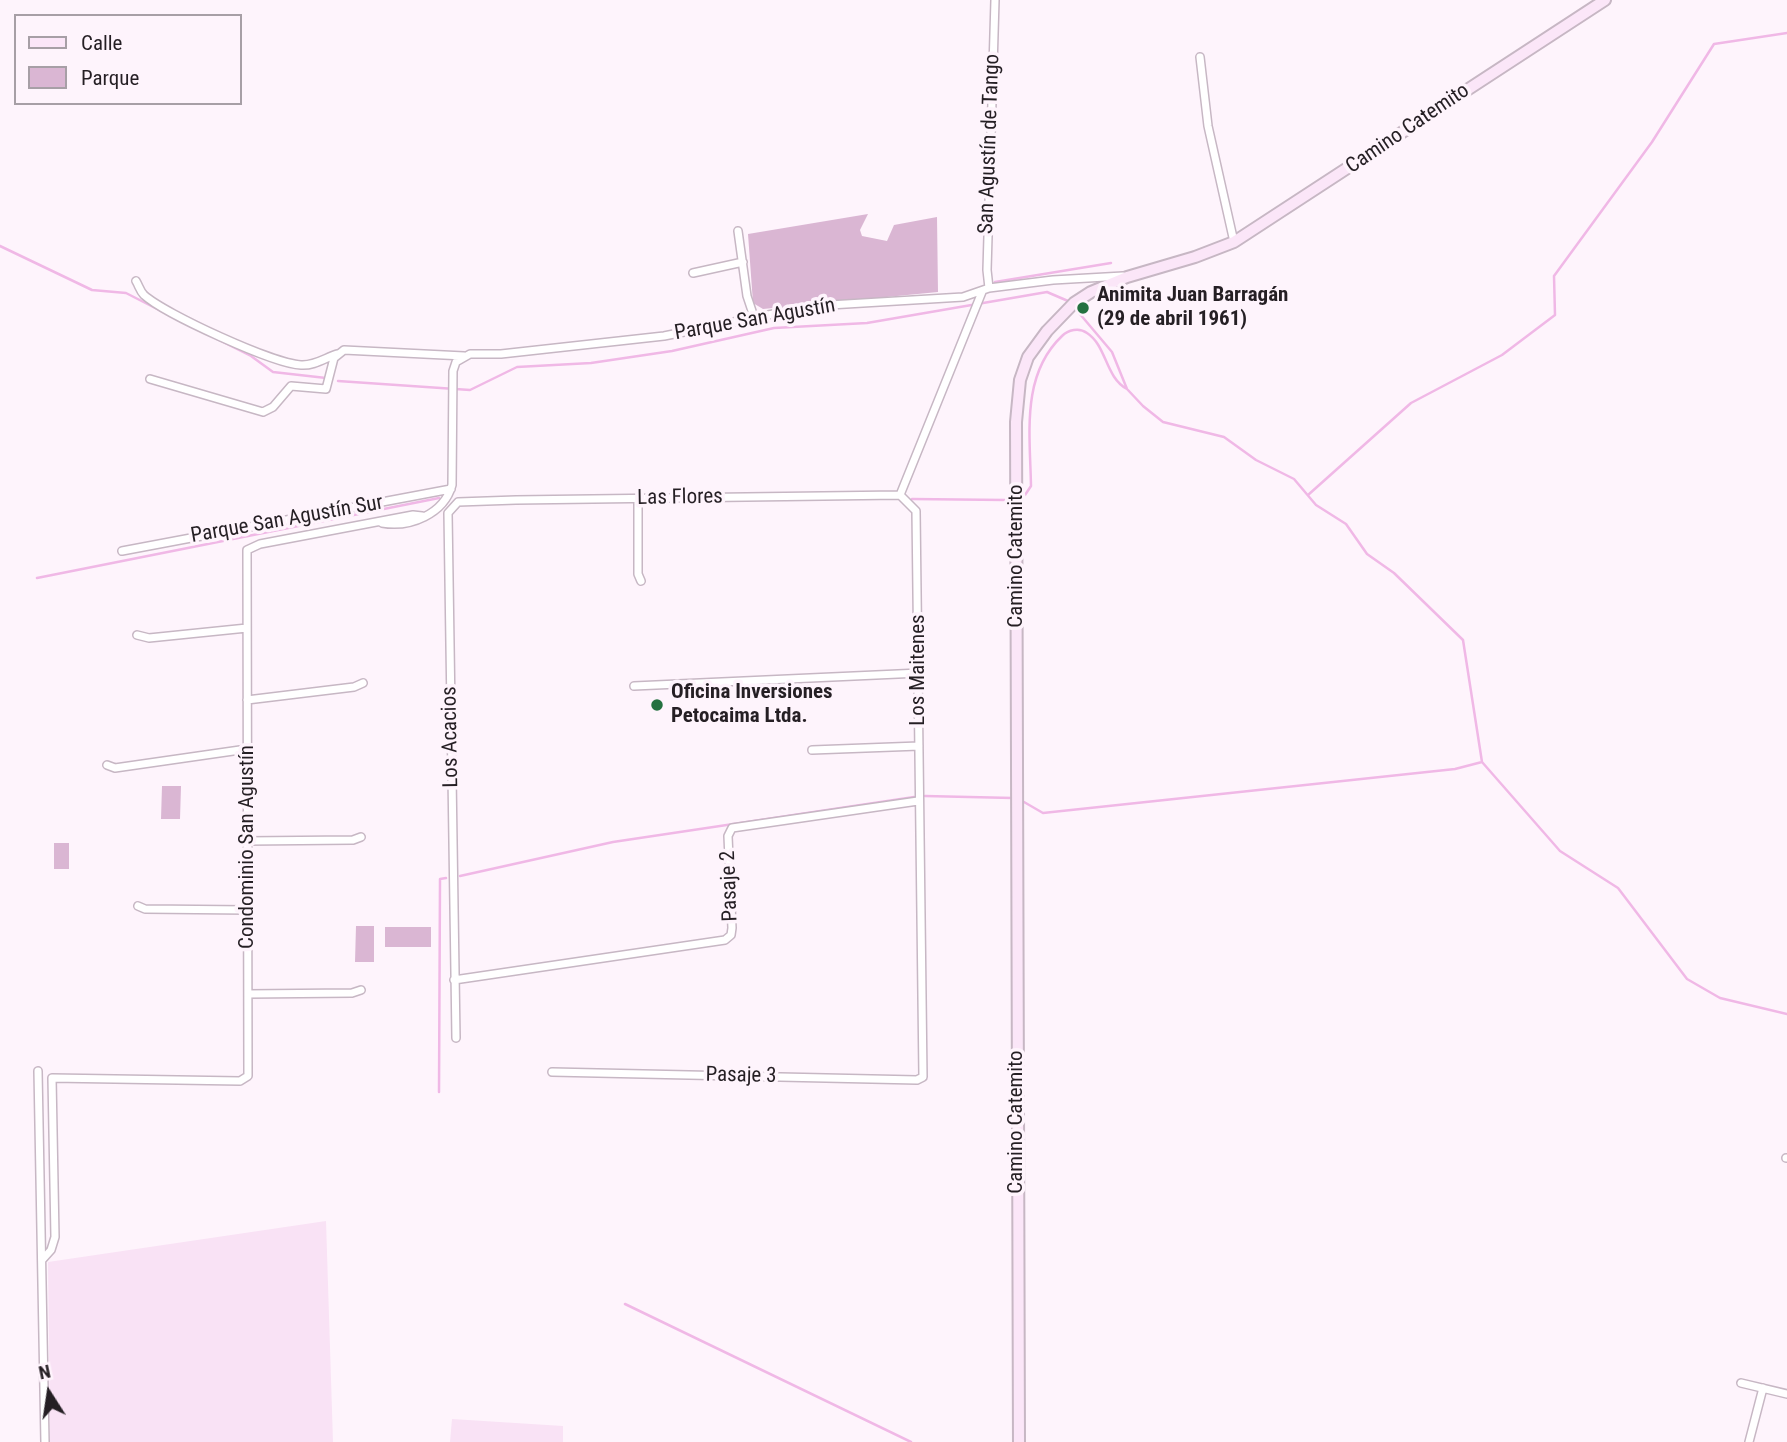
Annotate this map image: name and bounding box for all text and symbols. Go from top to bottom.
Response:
legend [14,14,242,105]
text: Calle [81,31,122,55]
street label: San Agustín de Tango [974,53,1006,235]
text: Parque [81,66,139,90]
street label: Camino Catemito [1342,78,1474,180]
place label: Animita Juan Barragán (29 de abril 1961) [1097,283,1288,333]
street label: Parque San Agustín [673,293,837,347]
marker: Animita Juan Barragán (29 de abril 1961) [1075,300,1091,316]
street label: Camino Catemito [1004,484,1030,628]
street label: Las Flores [637,485,723,511]
street label: Parque San Agustín Sur [189,491,385,549]
street label: Los Maitenes [906,614,932,726]
place label: Oficina Inversiones Petocaima Ltda. [671,680,833,730]
street label: Los Acacios [438,686,464,788]
marker: Oficina Inversiones Petocaima Ltda. [649,697,665,713]
street label: Condominio San Agustín [235,745,261,949]
street label: Pasaje 2 [716,850,744,922]
street label: Camino Catemito [1004,1050,1030,1194]
street label: Pasaje 3 [705,1063,777,1089]
north arrow [14,1358,84,1428]
text: N [36,1360,53,1384]

